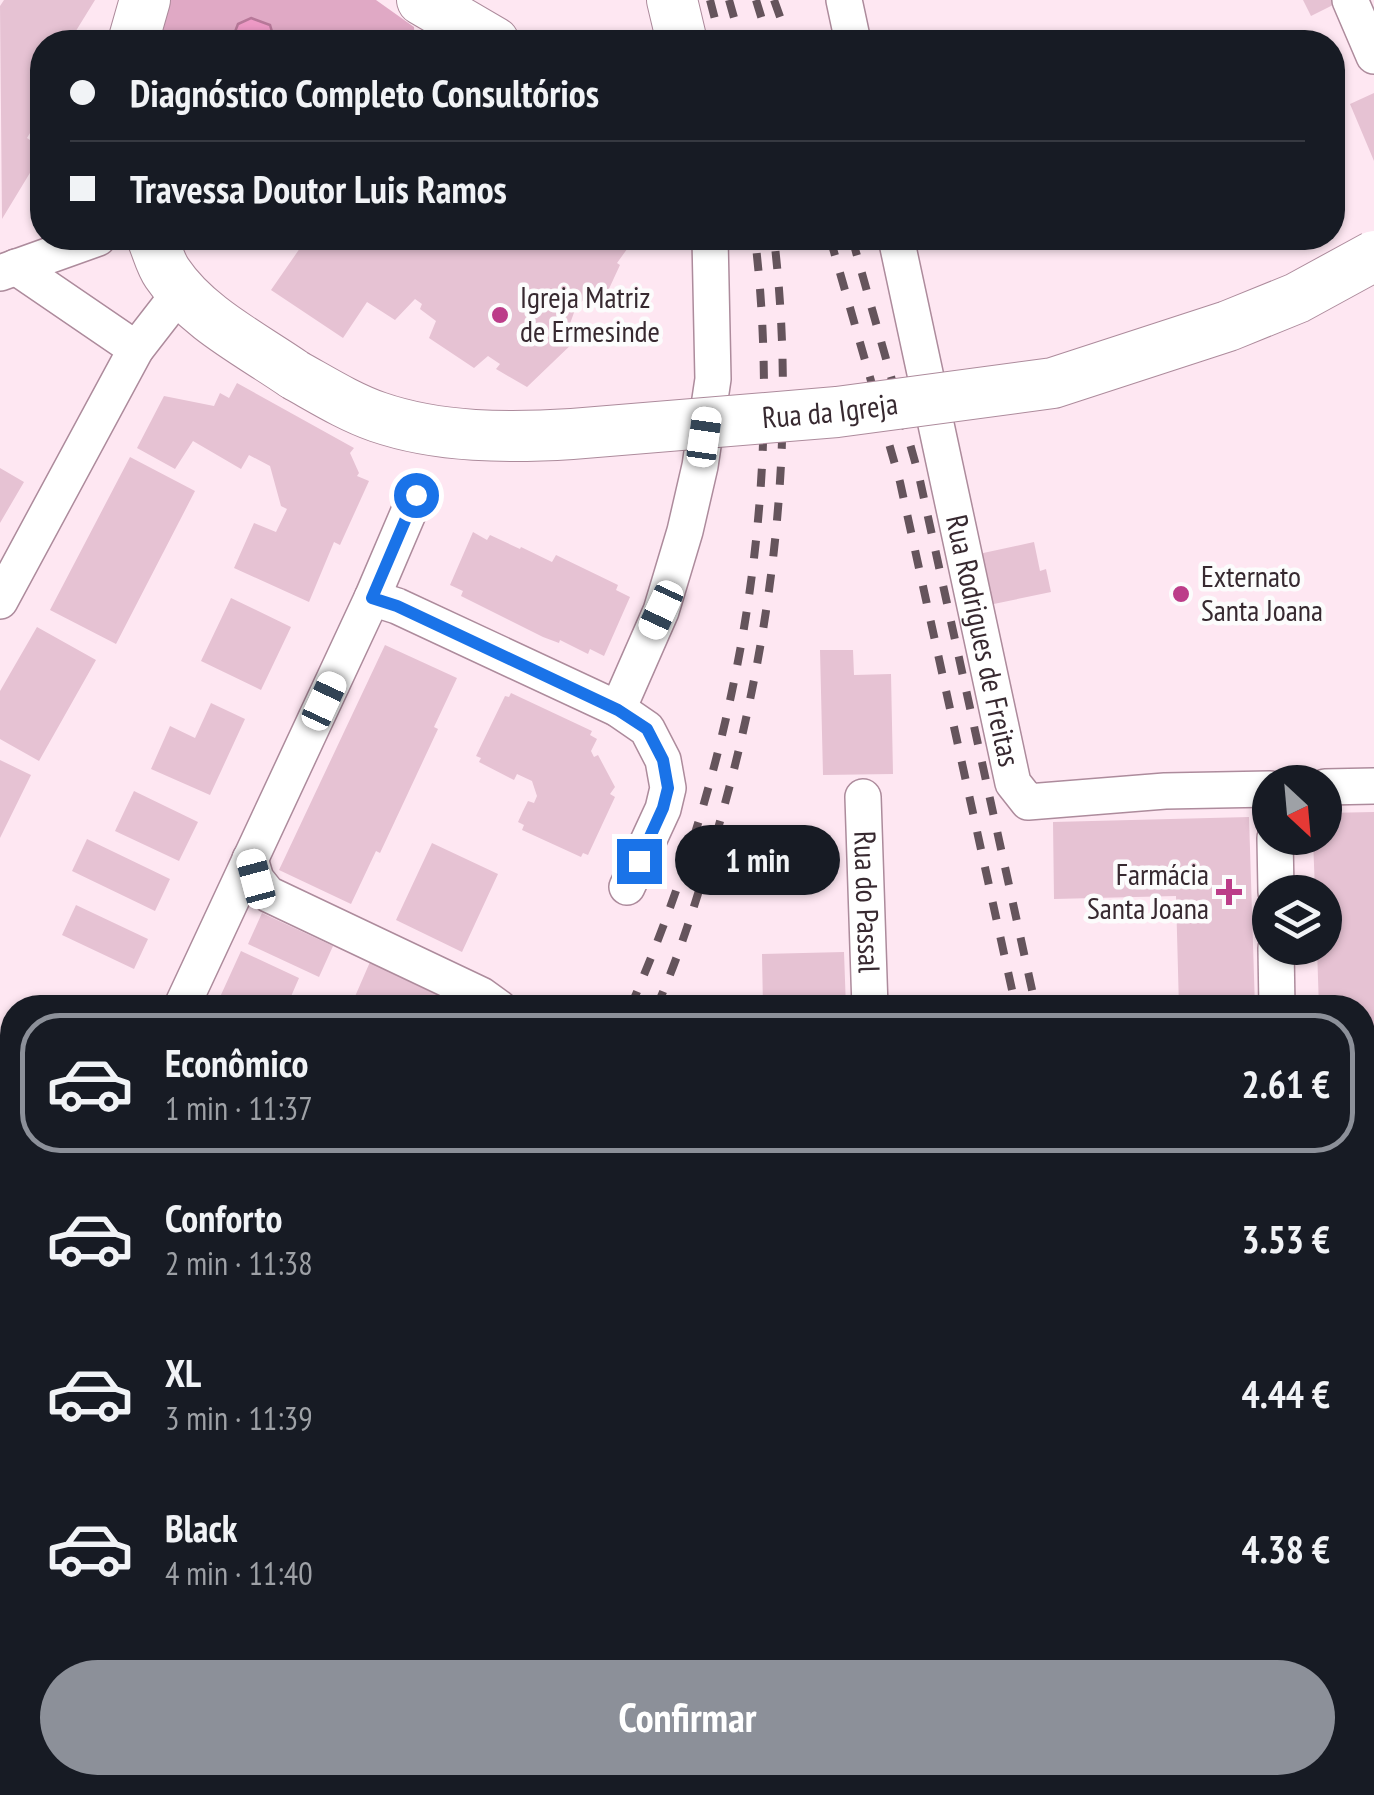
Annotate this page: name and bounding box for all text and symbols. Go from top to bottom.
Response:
text: Diagnóstico Completo Consultórios [130,68,599,117]
text: Travessa Doutor Luis Ramos [130,164,507,213]
place label: Igreja Matriz de Ermesinde [520,277,660,350]
marker: Igreja Matriz de Ermesinde [489,304,511,326]
street label: Rua da Igreja [760,383,900,436]
car [685,405,723,469]
route start [394,473,439,518]
street label: Rua Rodrigues de Freitas [938,511,1030,770]
place label: Externato Santa Joana [1201,556,1323,629]
car [635,576,687,644]
marker: Externato Santa Joana [1170,583,1192,605]
car [298,667,350,735]
north arrow [1252,765,1342,855]
map controls [1252,765,1342,965]
callout: 1 min [674,826,839,896]
street label: Rua do Passal [846,830,890,974]
route end [617,839,662,884]
text: 1 min [725,839,790,881]
car [234,846,278,912]
place label: Farmácia Santa Joana [1087,854,1209,927]
button: layers [1252,875,1342,965]
marker: Farmácia Santa Joana [1218,881,1240,903]
icon: car [45,1038,135,1128]
text: Econômico [165,1038,309,1087]
text: 2.61 € [1241,1059,1330,1108]
text: 1 min · 11:37 [165,1087,313,1129]
icon: car [45,1193,135,1283]
text: Conforto [165,1193,282,1242]
text: 3.53 € [1241,1214,1330,1263]
text: 2 min · 11:38 [165,1242,313,1284]
icon: car [45,1348,135,1438]
text: XL [165,1348,201,1397]
text: 4.44 € [1241,1369,1330,1418]
text: 3 min · 11:39 [165,1397,313,1439]
icon: car [45,1503,135,1593]
text: Black [165,1503,238,1552]
text: 4.38 € [1241,1524,1330,1573]
text: 4 min · 11:40 [165,1552,313,1594]
button: Confirmar [40,1660,1335,1775]

